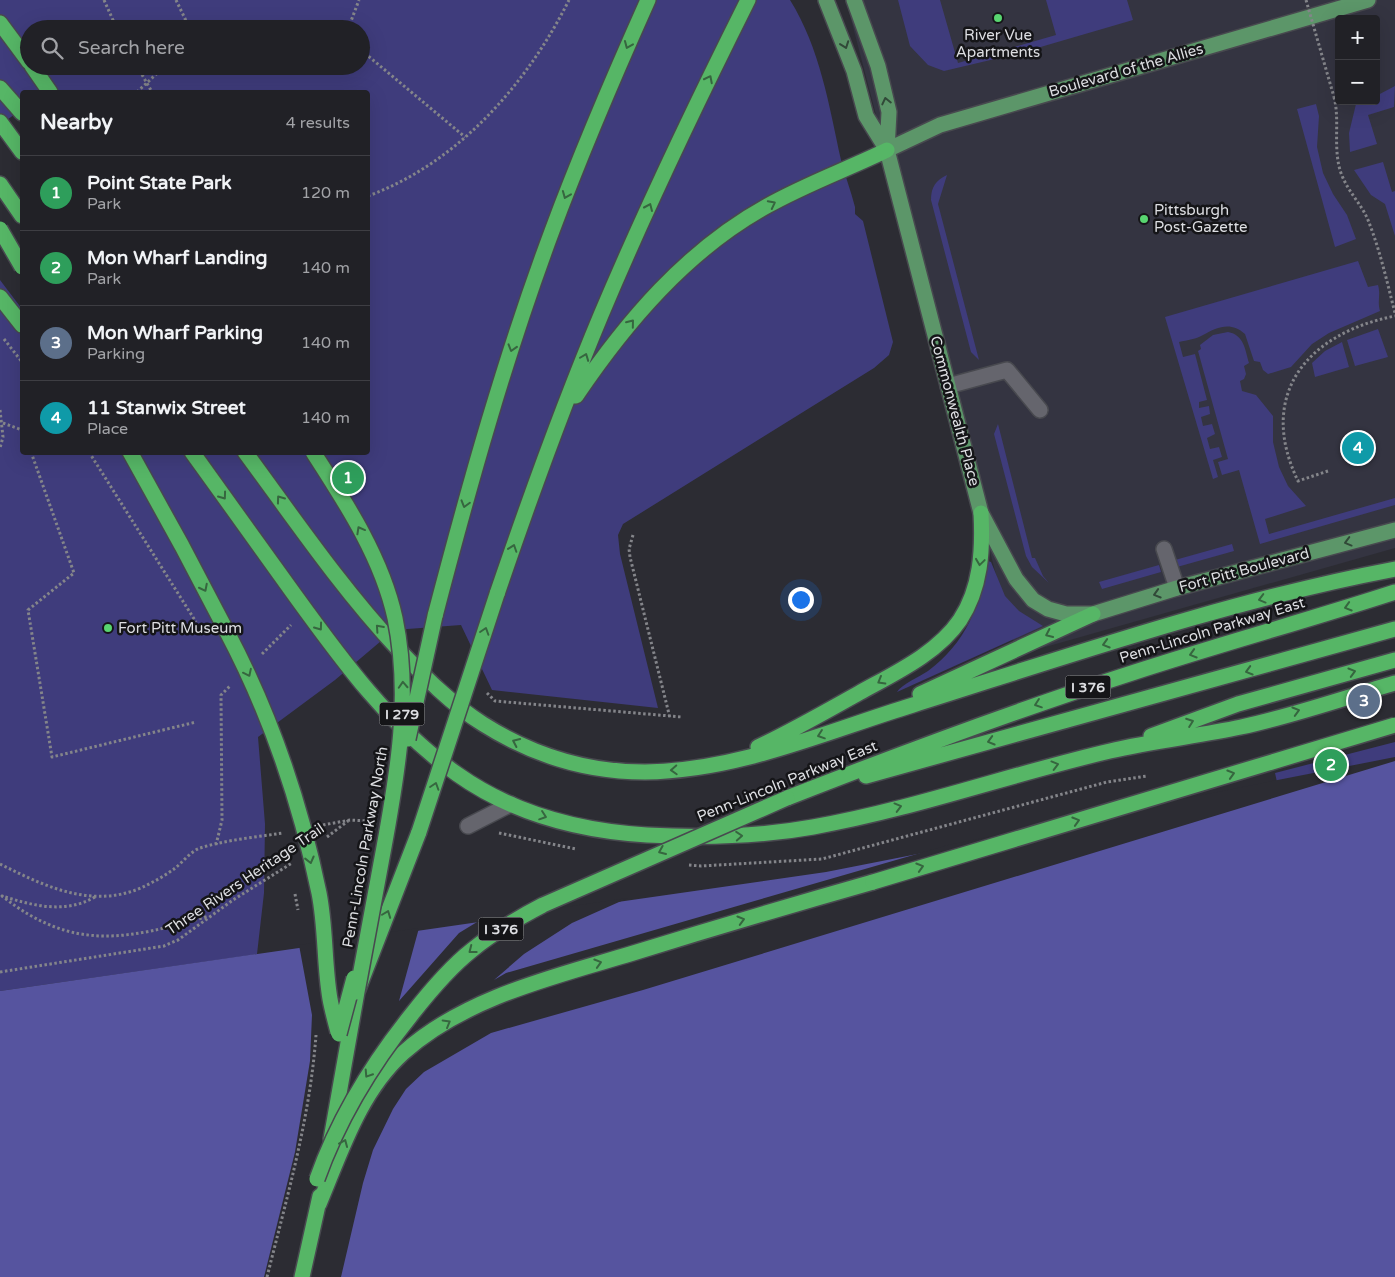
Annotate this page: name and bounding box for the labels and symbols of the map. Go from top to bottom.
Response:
marker: River Vue Apartments [992,12,1004,24]
place label: River Vue Apartments [956,26,1040,61]
street label: Boulevard of the Allies [1047,39,1205,101]
one-way arrow [624,40,635,49]
one-way arrow [839,40,849,49]
one-way arrow [703,75,713,84]
one-way arrow [881,97,892,106]
one-way arrow [562,190,573,199]
one-way arrow [767,200,776,210]
place label: Pittsburgh Post-Gazette [1154,201,1248,236]
one-way arrow [643,203,654,212]
marker: Pittsburgh Post-Gazette [1138,213,1150,225]
one-way arrow [626,320,634,329]
street label: Commonwealth Place [926,334,984,488]
one-way arrow [508,343,518,352]
one-way arrow [579,353,589,361]
pin: 4 [1342,429,1374,467]
pin: 1 [332,459,364,497]
one-way arrow [217,490,226,500]
one-way arrow [277,495,286,505]
one-way arrow [461,499,471,507]
one-way arrow [356,527,366,536]
one-way arrow [1344,537,1352,547]
one-way arrow [507,544,517,553]
street label: Fort Pitt Boulevard [1177,544,1311,596]
one-way arrow [975,558,986,566]
one-way arrow [198,583,208,592]
your location [788,587,814,613]
one-way arrow [1154,589,1162,599]
street label: Penn-Lincoln Parkway East [1117,593,1307,667]
one-way arrow [1259,594,1267,604]
one-way arrow [1345,601,1353,611]
place label: Fort Pitt Museum [118,619,242,637]
one-way arrow [313,621,321,630]
marker: Fort Pitt Museum [102,622,114,634]
one-way arrow [376,625,385,634]
one-way arrow [479,627,489,636]
one-way arrow [1045,628,1054,639]
one-way arrow [1102,639,1111,649]
one-way arrow [1189,648,1198,658]
one-way arrow [1245,665,1253,675]
one-way arrow [1347,667,1355,677]
one-way arrow [242,668,252,677]
one-way arrow [877,674,886,684]
road number: I 376 [1066,676,1110,699]
one-way arrow [397,681,408,689]
pin: 3 [1348,682,1380,720]
one-way arrow [1035,698,1043,708]
road number: I 279 [380,702,424,726]
one-way arrow [1292,707,1300,717]
one-way arrow [1185,718,1194,728]
one-way arrow [817,729,825,739]
street label: Penn-Lincoln Parkway East [694,736,880,825]
one-way arrow [987,736,995,746]
one-way arrow [512,738,521,749]
street label: Penn-Lincoln Parkway North [338,745,392,949]
pin: 2 [1315,746,1347,784]
one-way arrow [1051,761,1059,771]
one-way arrow [670,765,678,776]
one-way arrow [1227,769,1235,779]
one-way arrow [429,782,439,790]
one-way arrow [894,802,903,813]
one-way arrow [539,810,547,820]
one-way arrow [1071,816,1079,826]
street label: Three Rivers Heritage Trail [162,819,328,939]
one-way arrow [735,830,743,841]
one-way arrow [658,845,667,856]
one-way arrow [305,856,315,864]
one-way arrow [915,863,924,873]
one-way arrow [381,910,391,919]
one-way arrow [736,916,745,926]
road number: I 376 [478,918,524,941]
one-way arrow [469,945,478,953]
one-way arrow [594,959,602,969]
one-way arrow [442,1019,451,1029]
one-way arrow [364,1069,374,1078]
one-way arrow [338,1139,348,1148]

